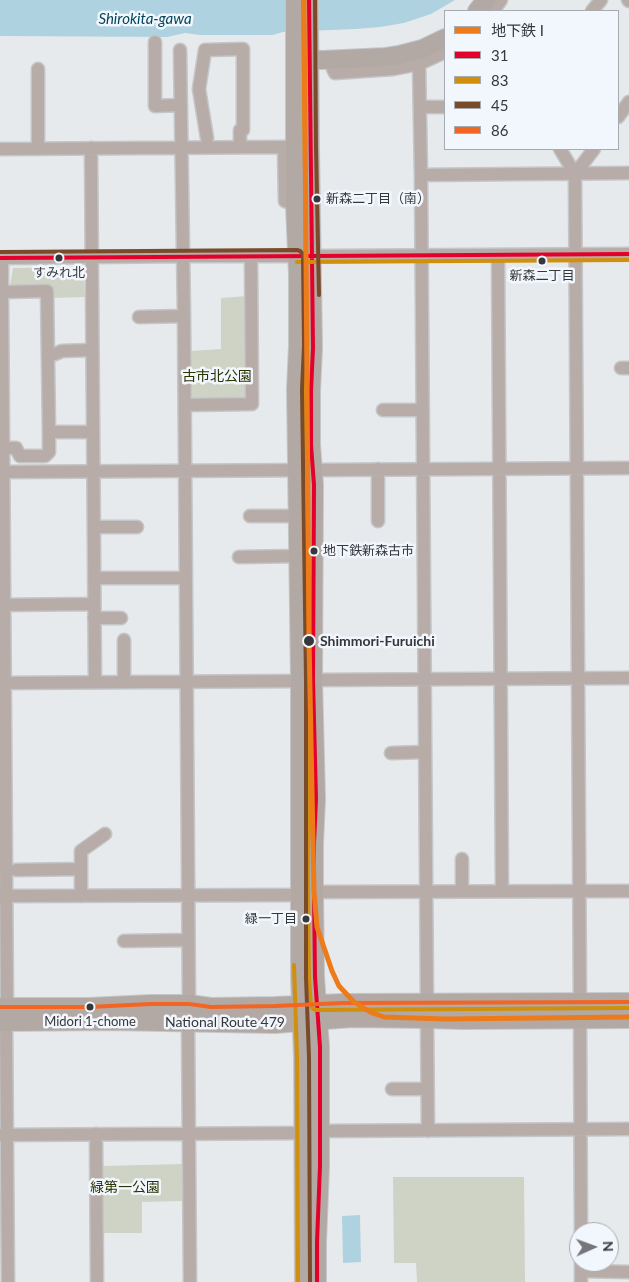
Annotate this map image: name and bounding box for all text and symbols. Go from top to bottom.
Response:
water label: Shirokita-gawa [98,10,192,28]
legend [444,10,619,150]
text: 地下鉄 I [491,21,544,39]
text: 31 [491,46,508,64]
text: 83 [491,71,508,89]
text: 45 [491,96,508,114]
text: 86 [491,121,508,139]
place label: 新森二丁目（南） [326,191,430,207]
marker: 新森二丁目（南） [312,194,322,204]
marker: すみれ北 [54,253,64,263]
marker: 新森二丁目 [537,256,547,266]
place label: すみれ北 [33,265,85,281]
place label: 新森二丁目 [510,268,574,284]
park label: 古市北公園 [182,368,252,384]
place label: 地下鉄新森古市 [323,543,414,559]
marker: 地下鉄新森古市 [309,546,319,556]
place label: Shimmori-Furuichi [320,633,435,649]
marker: Shimmori-Furuichi [302,634,316,648]
place label: 緑一丁目 [245,911,297,927]
marker: 緑一丁目 [301,914,311,924]
marker: Midori 1-chome [85,1002,95,1012]
place label: Midori 1-chome [44,1014,136,1030]
street label: National Route 479 [165,1014,285,1030]
park label: 緑第一公園 [90,1179,160,1195]
north arrow [569,1222,619,1272]
text: N [600,1241,617,1252]

